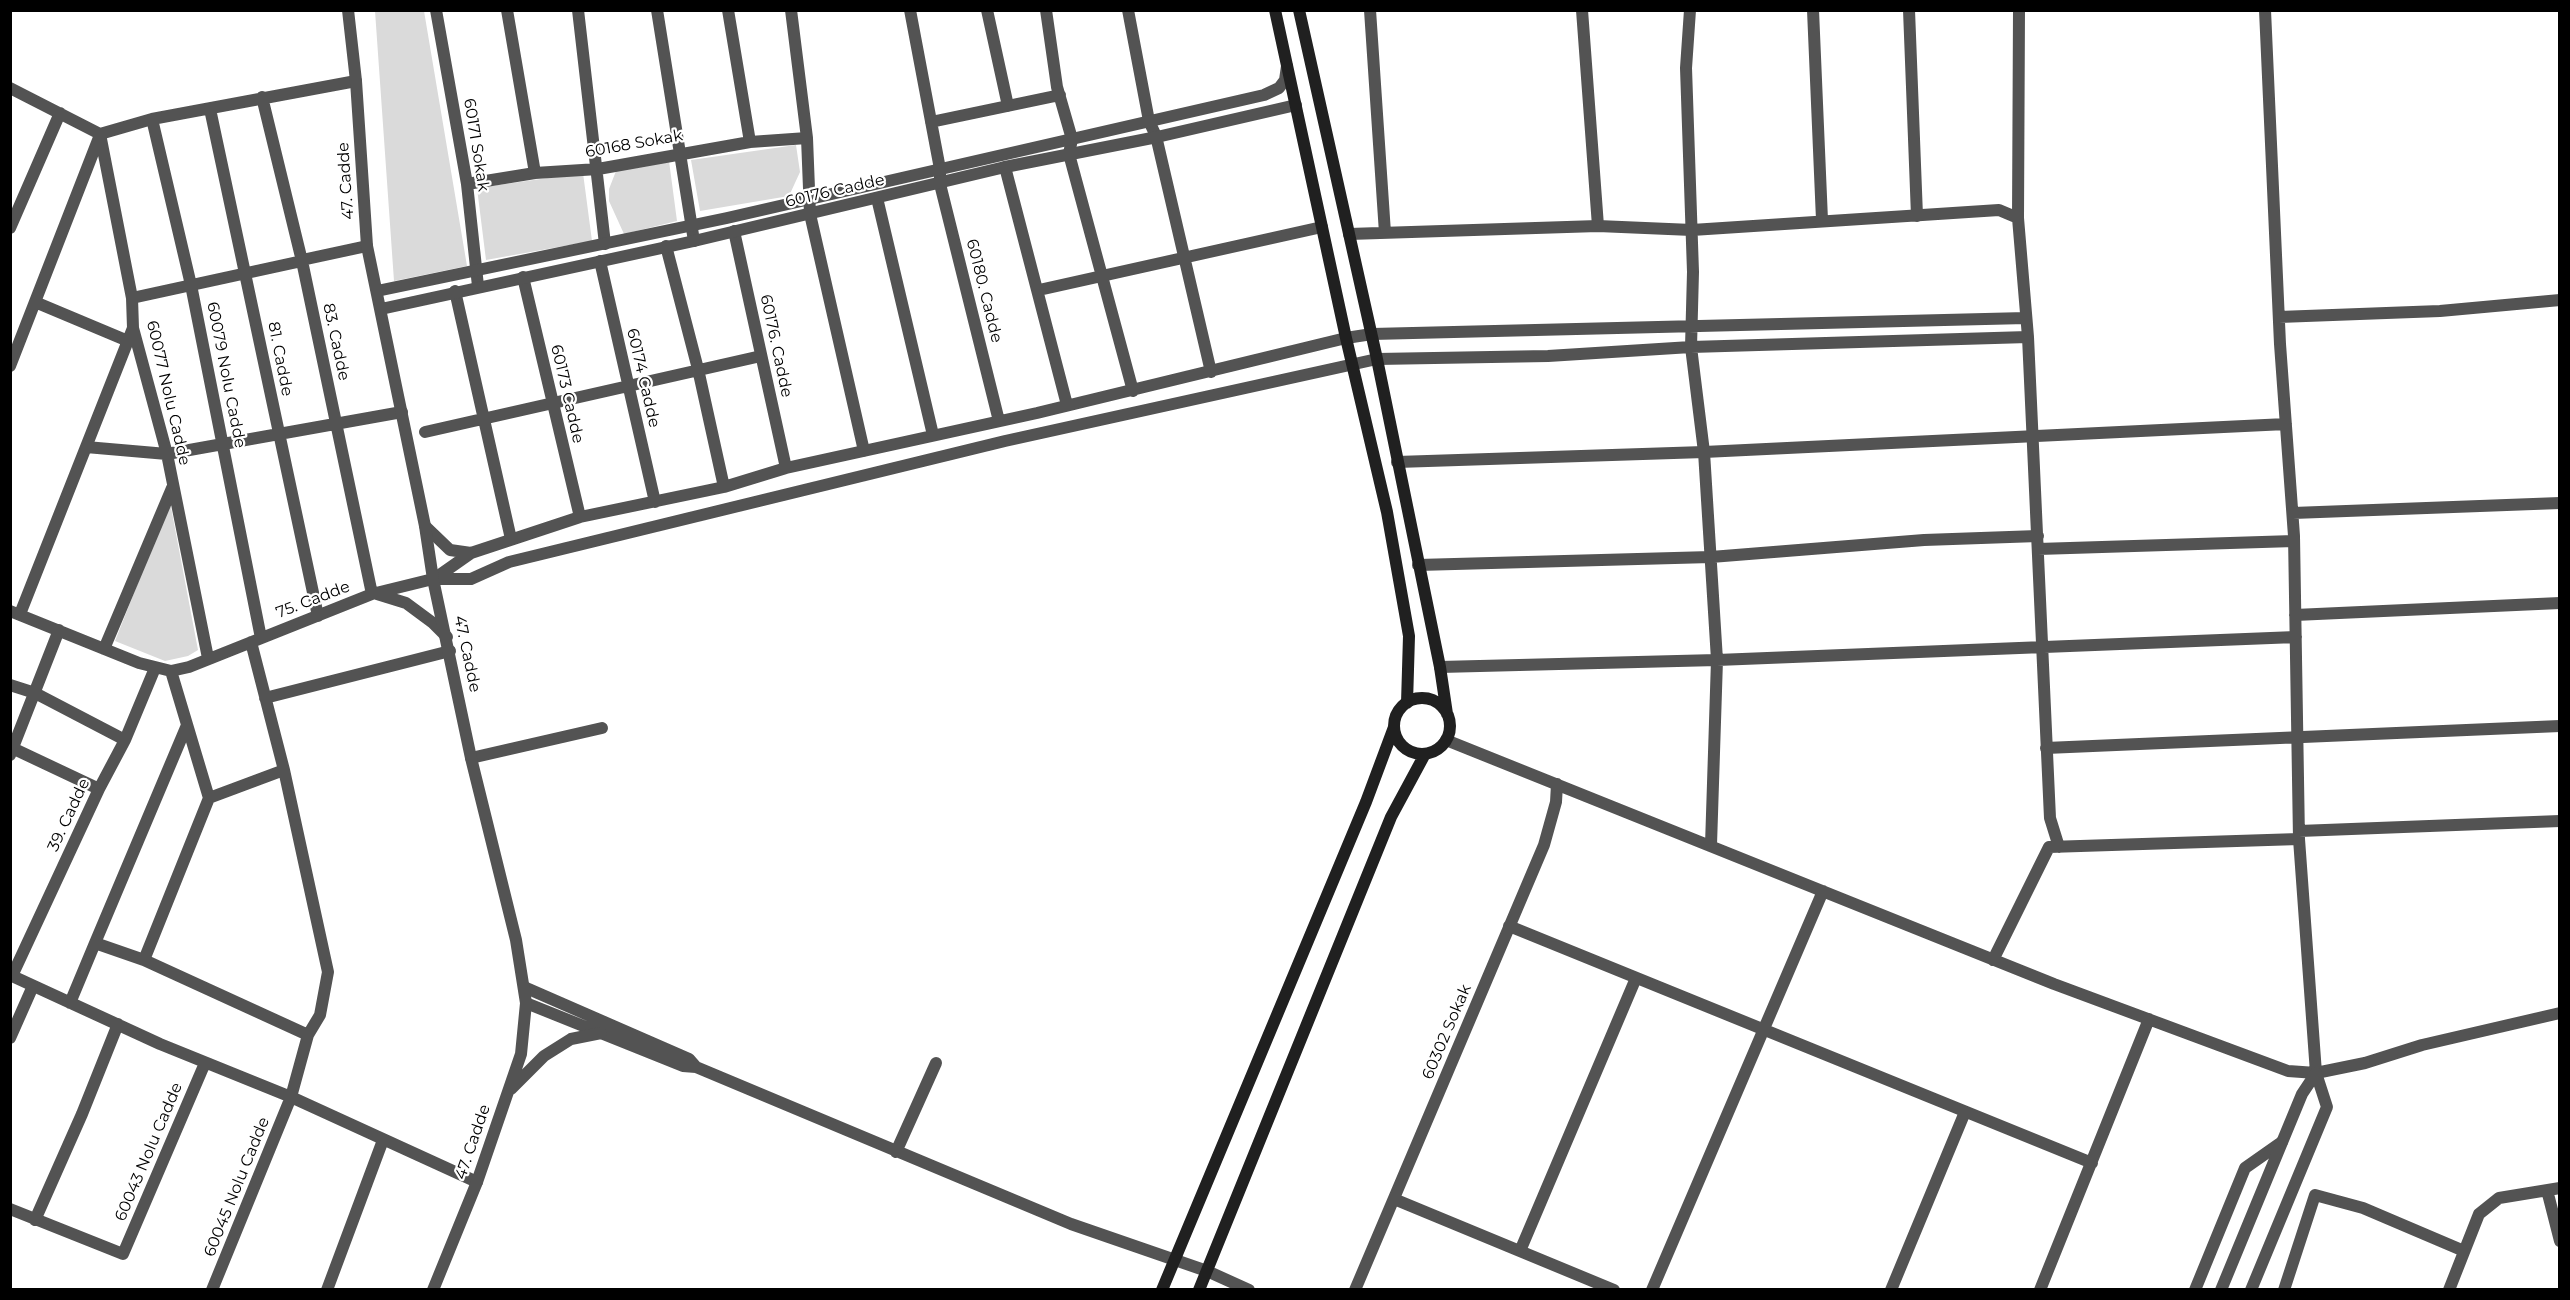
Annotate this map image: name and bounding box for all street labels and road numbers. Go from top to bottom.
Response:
street label: 60171 Sokak [459,97,493,193]
street label: 60168 Sokak [584,126,684,162]
street label: 47. Cadde [334,141,358,221]
street label: 60176 Cadde [784,170,886,212]
street label: 60180. Cadde [962,237,1006,345]
street label: 60176. Cadde [756,293,796,399]
street label: 60079 Nolu Cadde [202,300,250,450]
street label: 83. Cadde [318,301,354,383]
street label: 60077 Nolu Cadde [142,319,194,467]
street label: 81. Cadde [263,320,297,398]
street label: 60174 Cadde [622,326,664,430]
street label: 60173 Cadde [546,343,588,445]
street label: 75. Cadde [273,577,353,623]
street label: 47. Cadde [450,614,484,694]
street label: 39. Cadde [44,776,94,854]
street label: 60302 Sokak [1418,982,1476,1082]
street label: 60043 Nolu Cadde [111,1080,187,1224]
street label: 47. Cadde [451,1102,495,1182]
street label: 60045 Nolu Cadde [200,1114,274,1260]

